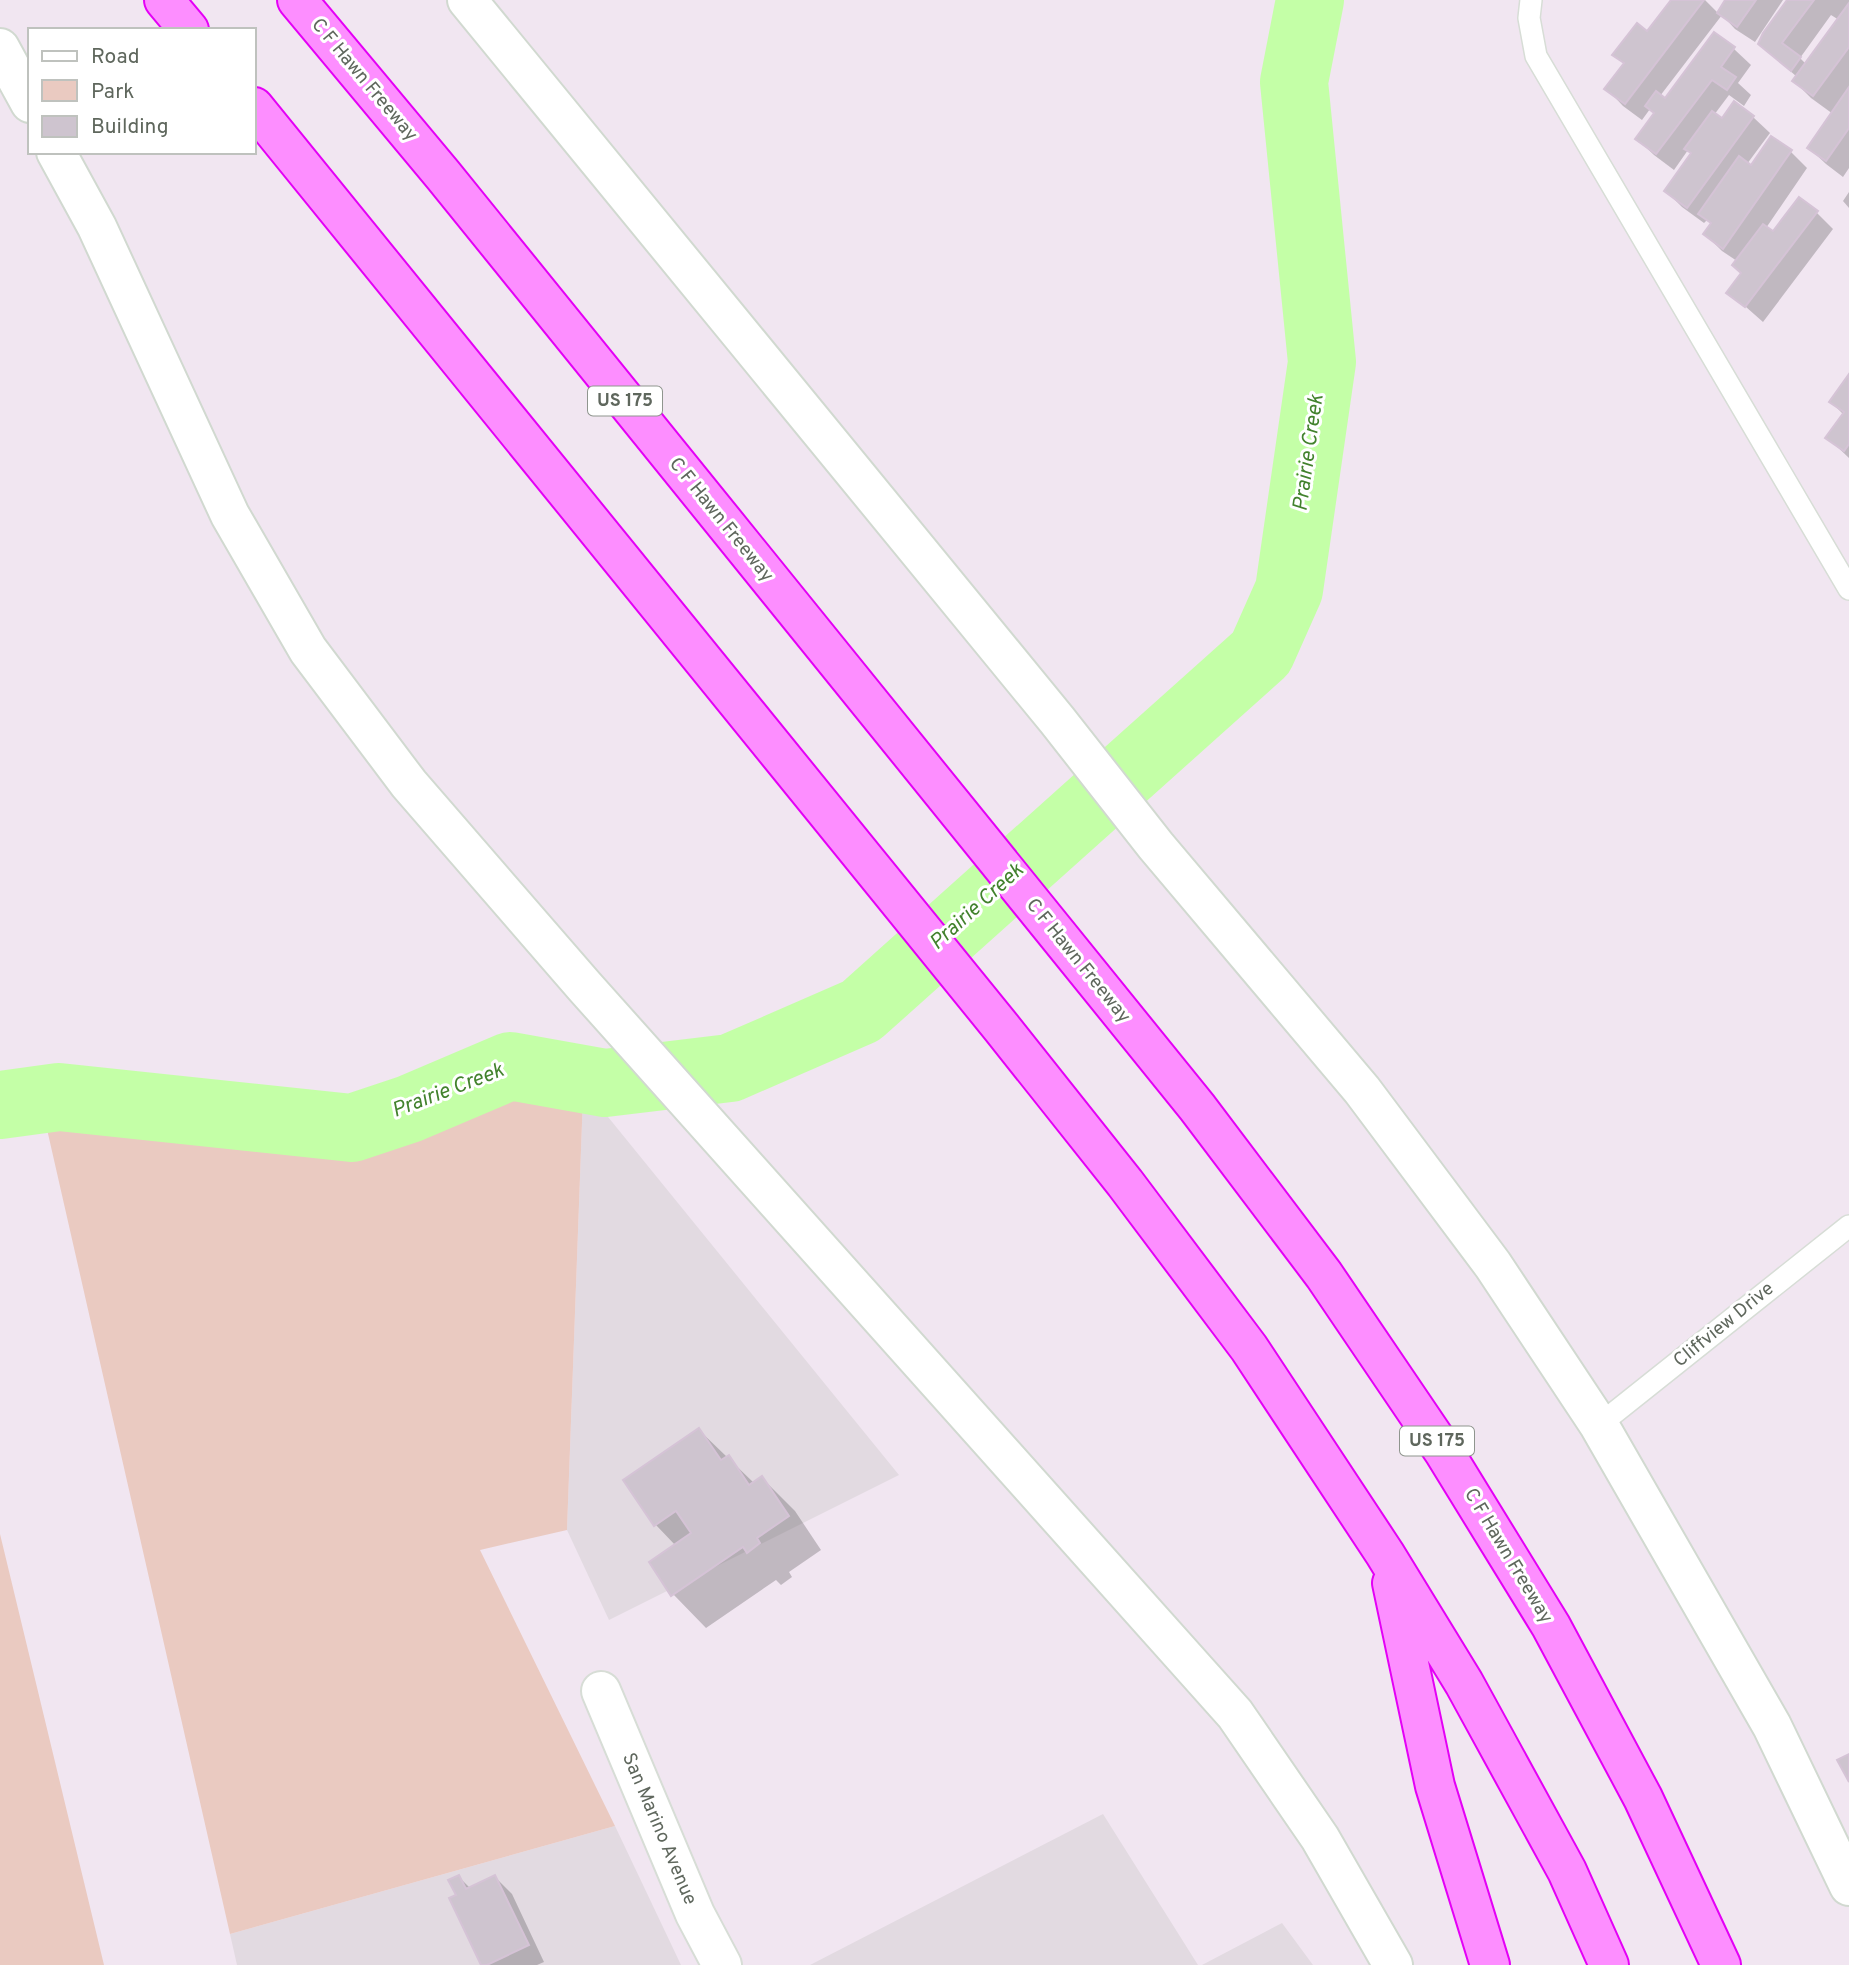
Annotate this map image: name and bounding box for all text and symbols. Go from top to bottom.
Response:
street label: C F Hawn Freeway [306,14,422,146]
legend [28,28,256,154]
text: Road [91,44,140,71]
text: Park [91,79,134,106]
text: Building [91,114,169,141]
road number: US 175 [588,386,662,416]
water label: Prairie Creek [1287,392,1331,513]
street label: C F Hawn Freeway [663,453,779,587]
water label: Prairie Creek [924,857,1030,956]
street label: C F Hawn Freeway [1020,894,1136,1028]
water label: Prairie Creek [388,1057,508,1125]
street label: Cliffview Drive [1669,1277,1779,1373]
road number: US 175 [1400,1426,1474,1456]
street label: C F Hawn Freeway [1458,1484,1558,1628]
street label: San Marino Avenue [616,1749,702,1909]

